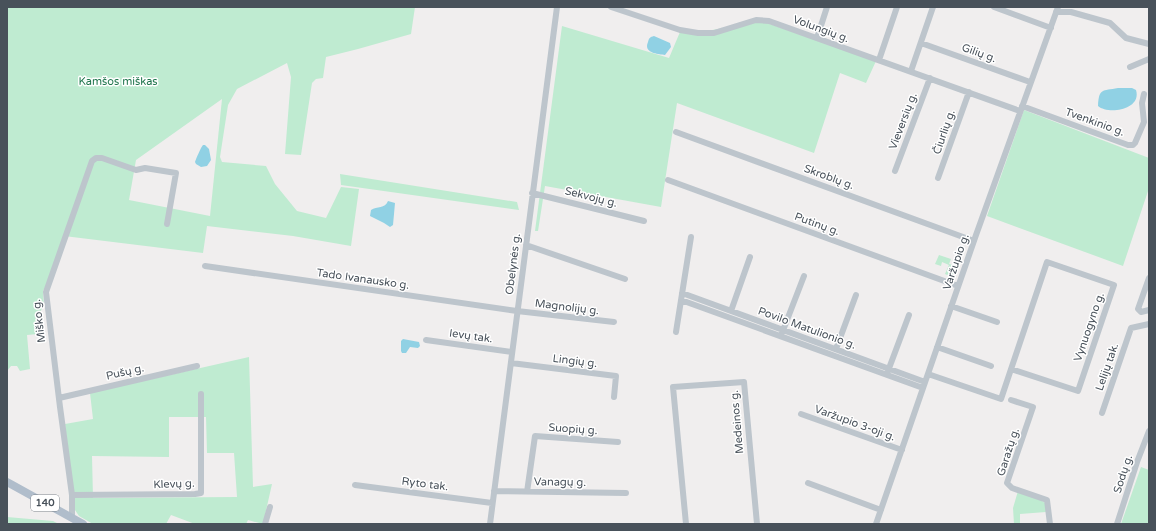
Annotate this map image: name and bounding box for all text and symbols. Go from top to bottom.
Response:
street label: Volungių g. [791,13,851,45]
street label: Gilių g. [960,41,998,65]
park label: Kamšos miškas [78,75,158,88]
street label: Vieversių g. [886,91,920,151]
street label: Tvenkinio g. [1064,105,1127,139]
street label: Čiurlių g. [929,108,958,156]
street label: Skroblų g. [802,162,856,192]
street label: Sekvojų g. [563,184,619,210]
street label: Putinų g. [793,210,841,238]
street label: Varžupio g. [940,232,972,292]
street label: Obelynės g. [503,233,523,295]
street label: Tado Ivanausko g. [316,266,410,292]
street label: Vynuogyno g. [1071,291,1107,363]
street label: Magnolijų g. [534,297,600,317]
street label: Miško g. [30,298,48,344]
street label: Povilo Matulionio g. [756,304,858,352]
street label: Ievų tak. [448,327,494,346]
street label: Lelijų tak. [1093,341,1121,393]
street label: Lingių g. [552,352,598,370]
street label: Pušų g. [105,361,145,383]
street label: Medeinos g. [728,389,746,454]
street label: Varžupio 3-oji g. [813,402,897,444]
street label: Suopių g. [548,421,598,437]
street label: Garažų g. [994,426,1022,478]
street label: Sodų g. [1111,453,1135,495]
street label: Ryto tak. [401,475,449,493]
street label: Vanagų g. [534,475,586,489]
street label: Klevų g. [153,477,195,491]
road number: 140 [31,495,59,511]

